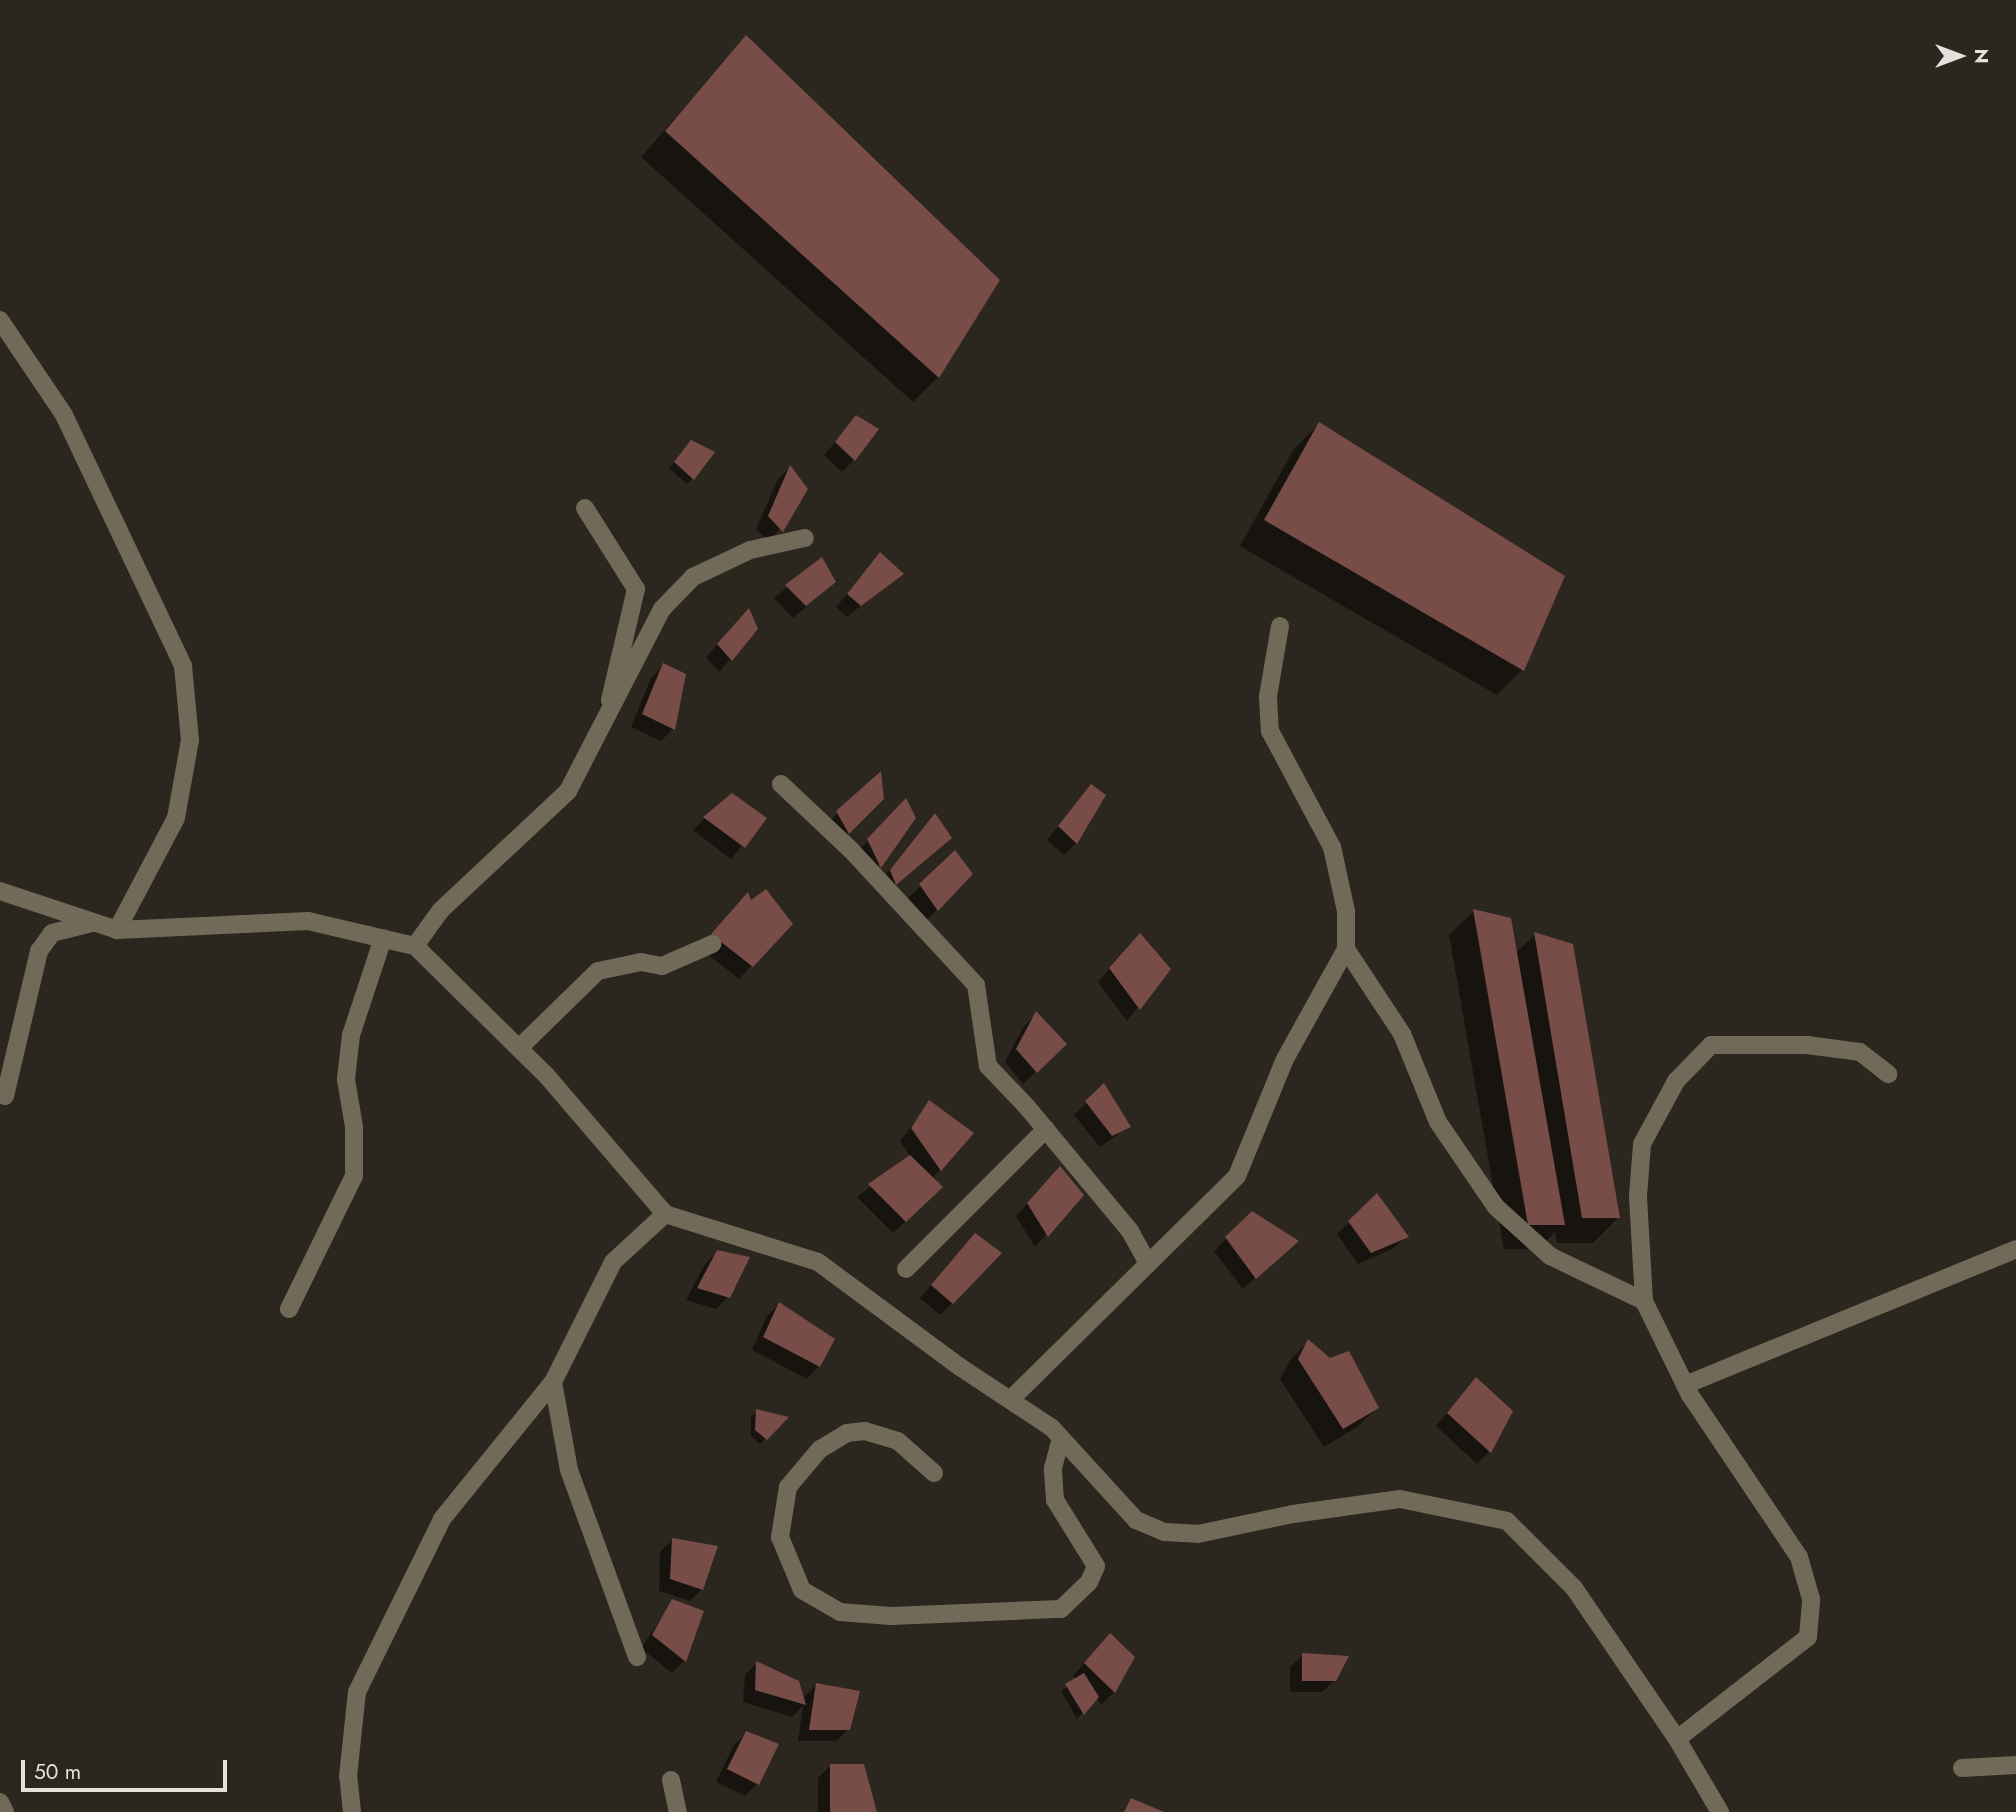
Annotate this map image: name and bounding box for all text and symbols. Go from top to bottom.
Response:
north arrow [1925,21,1995,91]
text: N [1968,48,1995,64]
scale bar [24,1745,231,1789]
text: 50 m [34,1757,81,1787]

